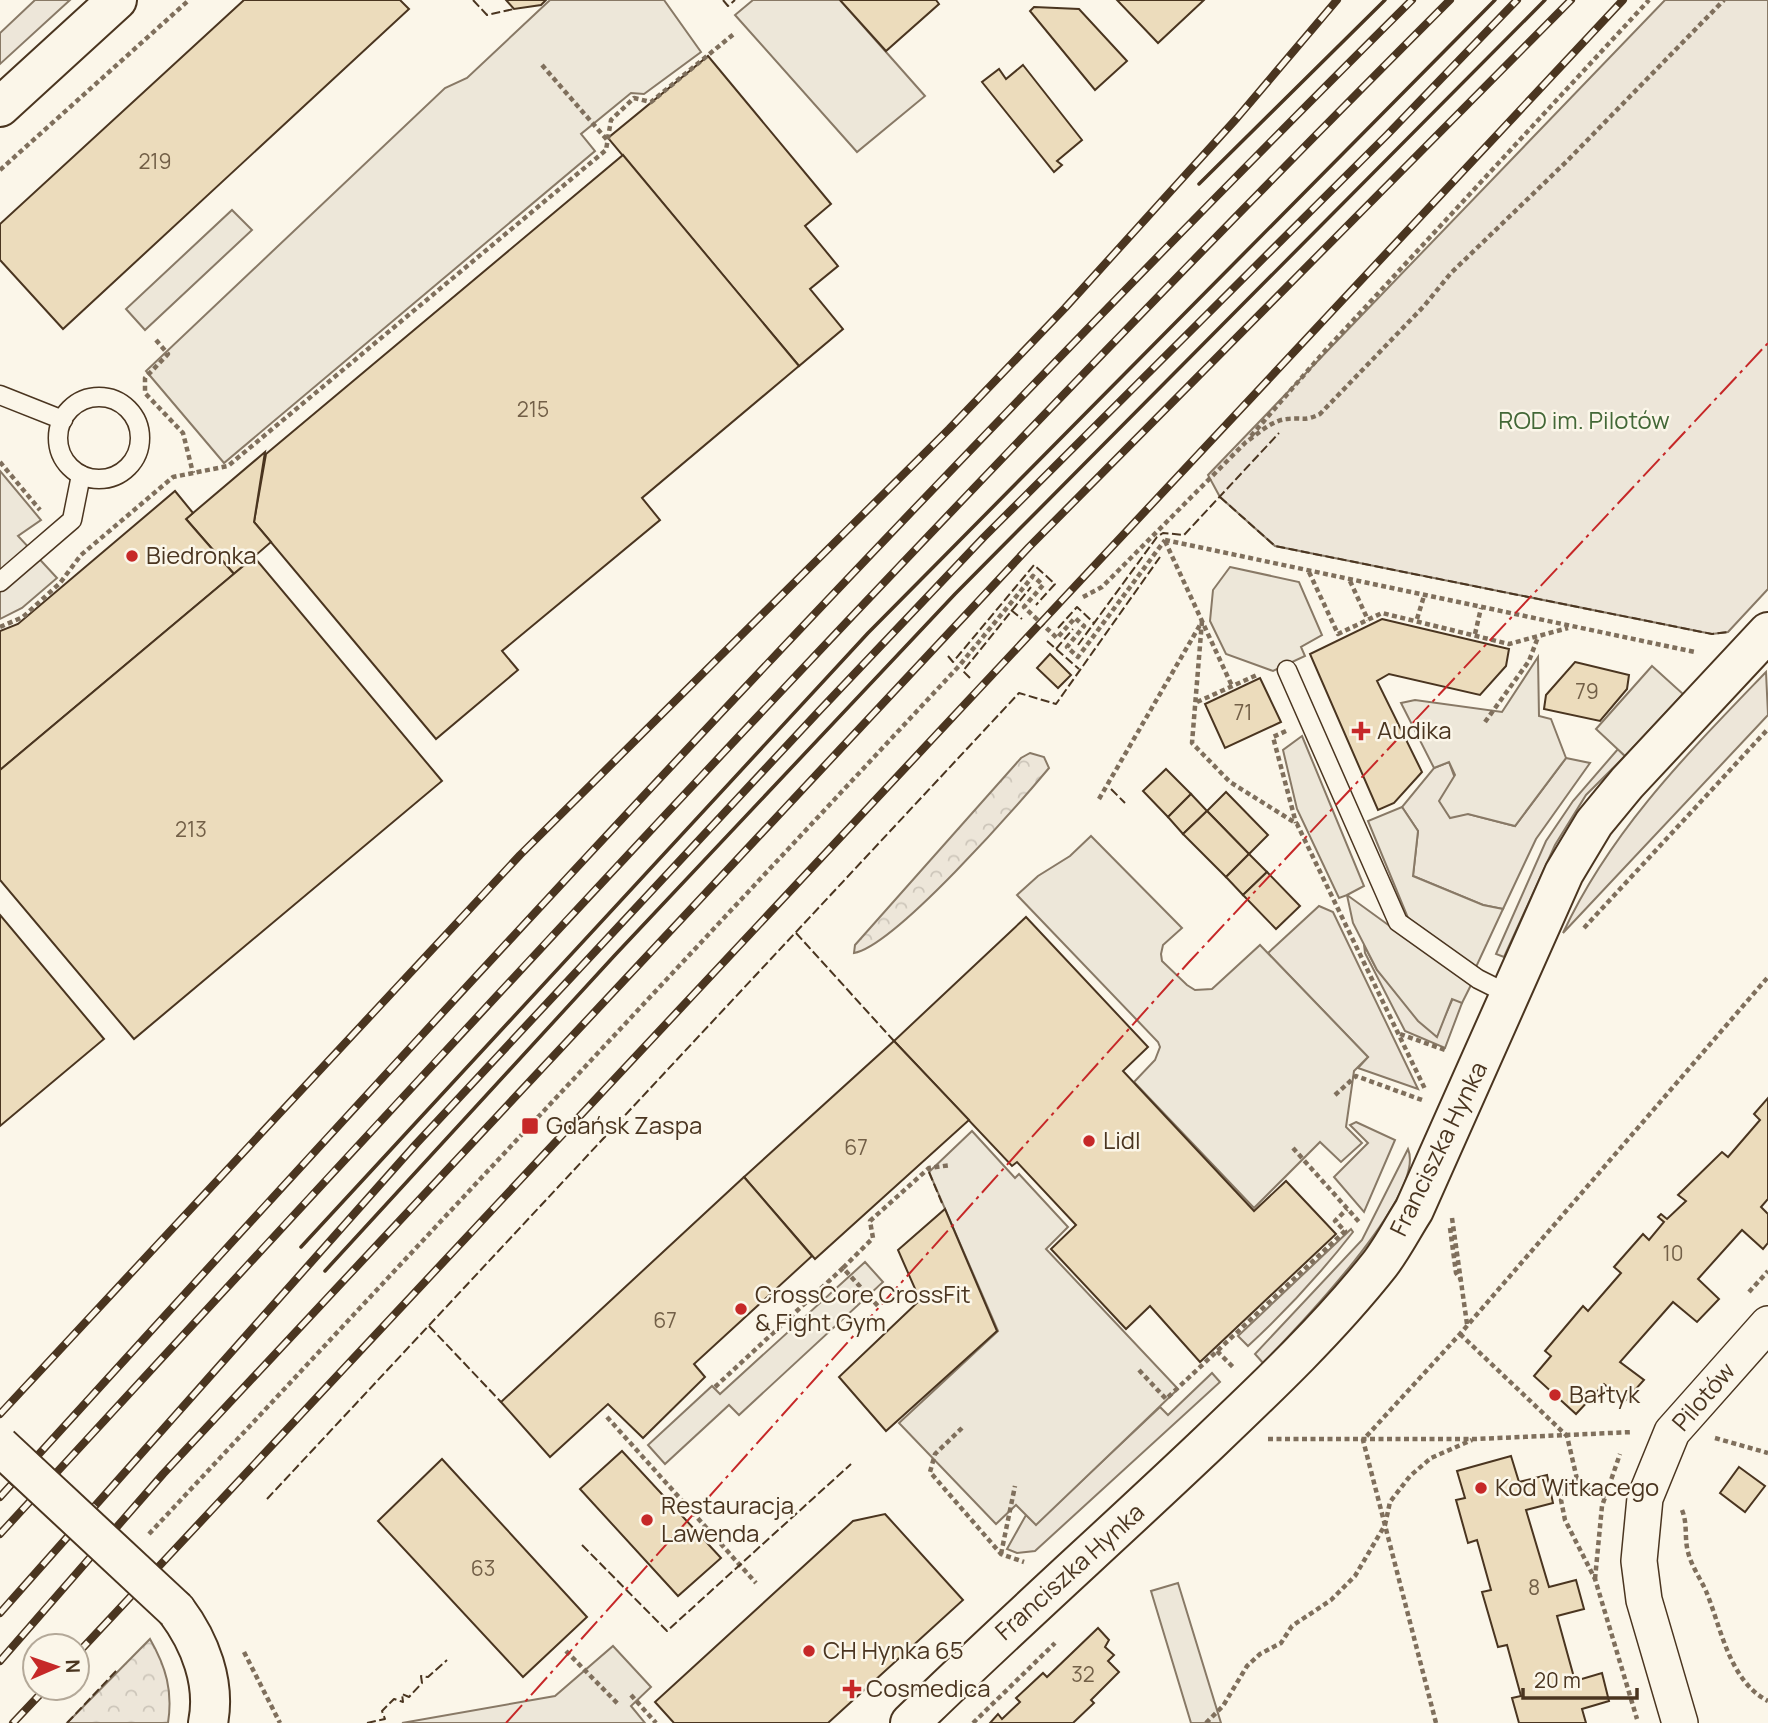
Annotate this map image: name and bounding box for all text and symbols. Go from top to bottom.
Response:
house number: 219 [138,147,172,175]
house number: 215 [517,395,549,423]
park label: ROD im. Pilotów [1498,403,1670,436]
place label: Biedronka [146,538,257,571]
marker: Biedronka [124,548,140,564]
house number: 79 [1575,677,1599,705]
house number: 71 [1234,698,1252,726]
place label: Audika [1377,713,1452,746]
marker: Audika [1351,721,1371,741]
house number: 213 [175,815,207,843]
street label: Franciszka Hynka [1381,1056,1494,1241]
place label: Gdańsk Zaspa [546,1108,702,1141]
marker: Gdańsk Zaspa [520,1116,540,1136]
place label: Lidl [1103,1123,1141,1156]
house number: 67 [844,1133,868,1161]
marker: Lidl [1081,1133,1097,1149]
house number: 10 [1663,1239,1684,1267]
place label: CrossCore CrossFit & Fight Gym [755,1277,971,1338]
marker: CrossCore CrossFit & Fight Gym [733,1301,749,1317]
house number: 67 [653,1306,677,1334]
street label: Pilotów [1664,1355,1742,1437]
place label: Bałtyk [1569,1377,1641,1410]
marker: Bałtyk [1547,1387,1563,1403]
place label: Kod Witkacego [1495,1470,1659,1503]
marker: Kod Witkacego [1473,1480,1489,1496]
place label: Restauracja Lawenda [661,1488,794,1549]
street label: Franciszka Hynka [987,1495,1151,1647]
marker: Restauracja Lawenda [639,1512,655,1528]
house number: 63 [471,1554,495,1582]
house number: 8 [1528,1573,1540,1601]
north arrow [21,1632,91,1702]
place label: CH Hynka 65 [823,1633,964,1666]
marker: CH Hynka 65 [801,1643,817,1659]
scale bar [1523,1656,1637,1700]
text: N [60,1659,86,1674]
house number: 32 [1071,1660,1095,1688]
text: 20 m [1534,1666,1581,1694]
place label: Cosmedica [866,1671,991,1704]
marker: Cosmedica [844,1681,860,1697]

